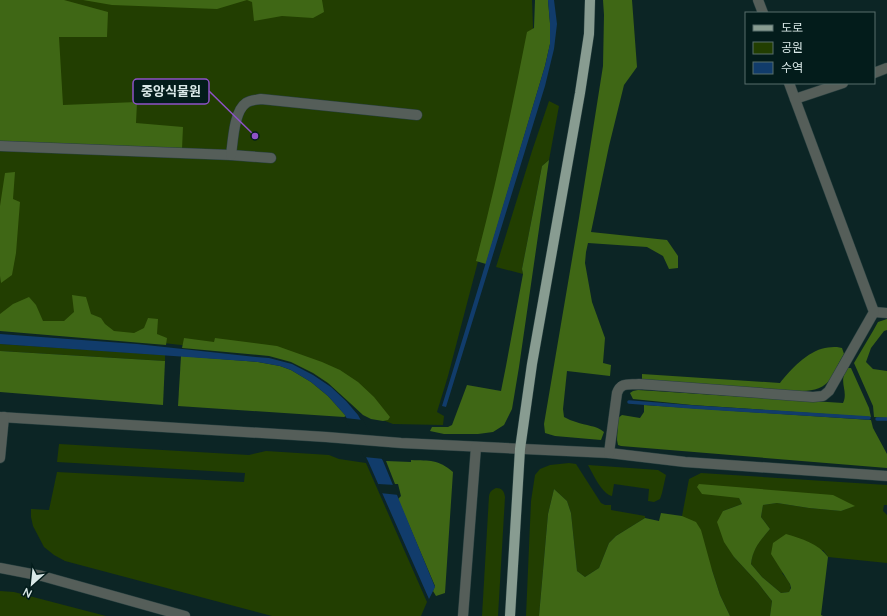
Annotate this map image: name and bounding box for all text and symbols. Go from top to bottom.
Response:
legend [745,12,875,84]
text: 도로 [781,20,803,35]
text: 공원 [781,40,803,55]
text: 수역 [781,60,803,75]
callout: 중앙식물원 [133,79,209,104]
text: 중앙식물원 [141,83,201,99]
north arrow [12,564,52,604]
text: N [21,586,34,601]

